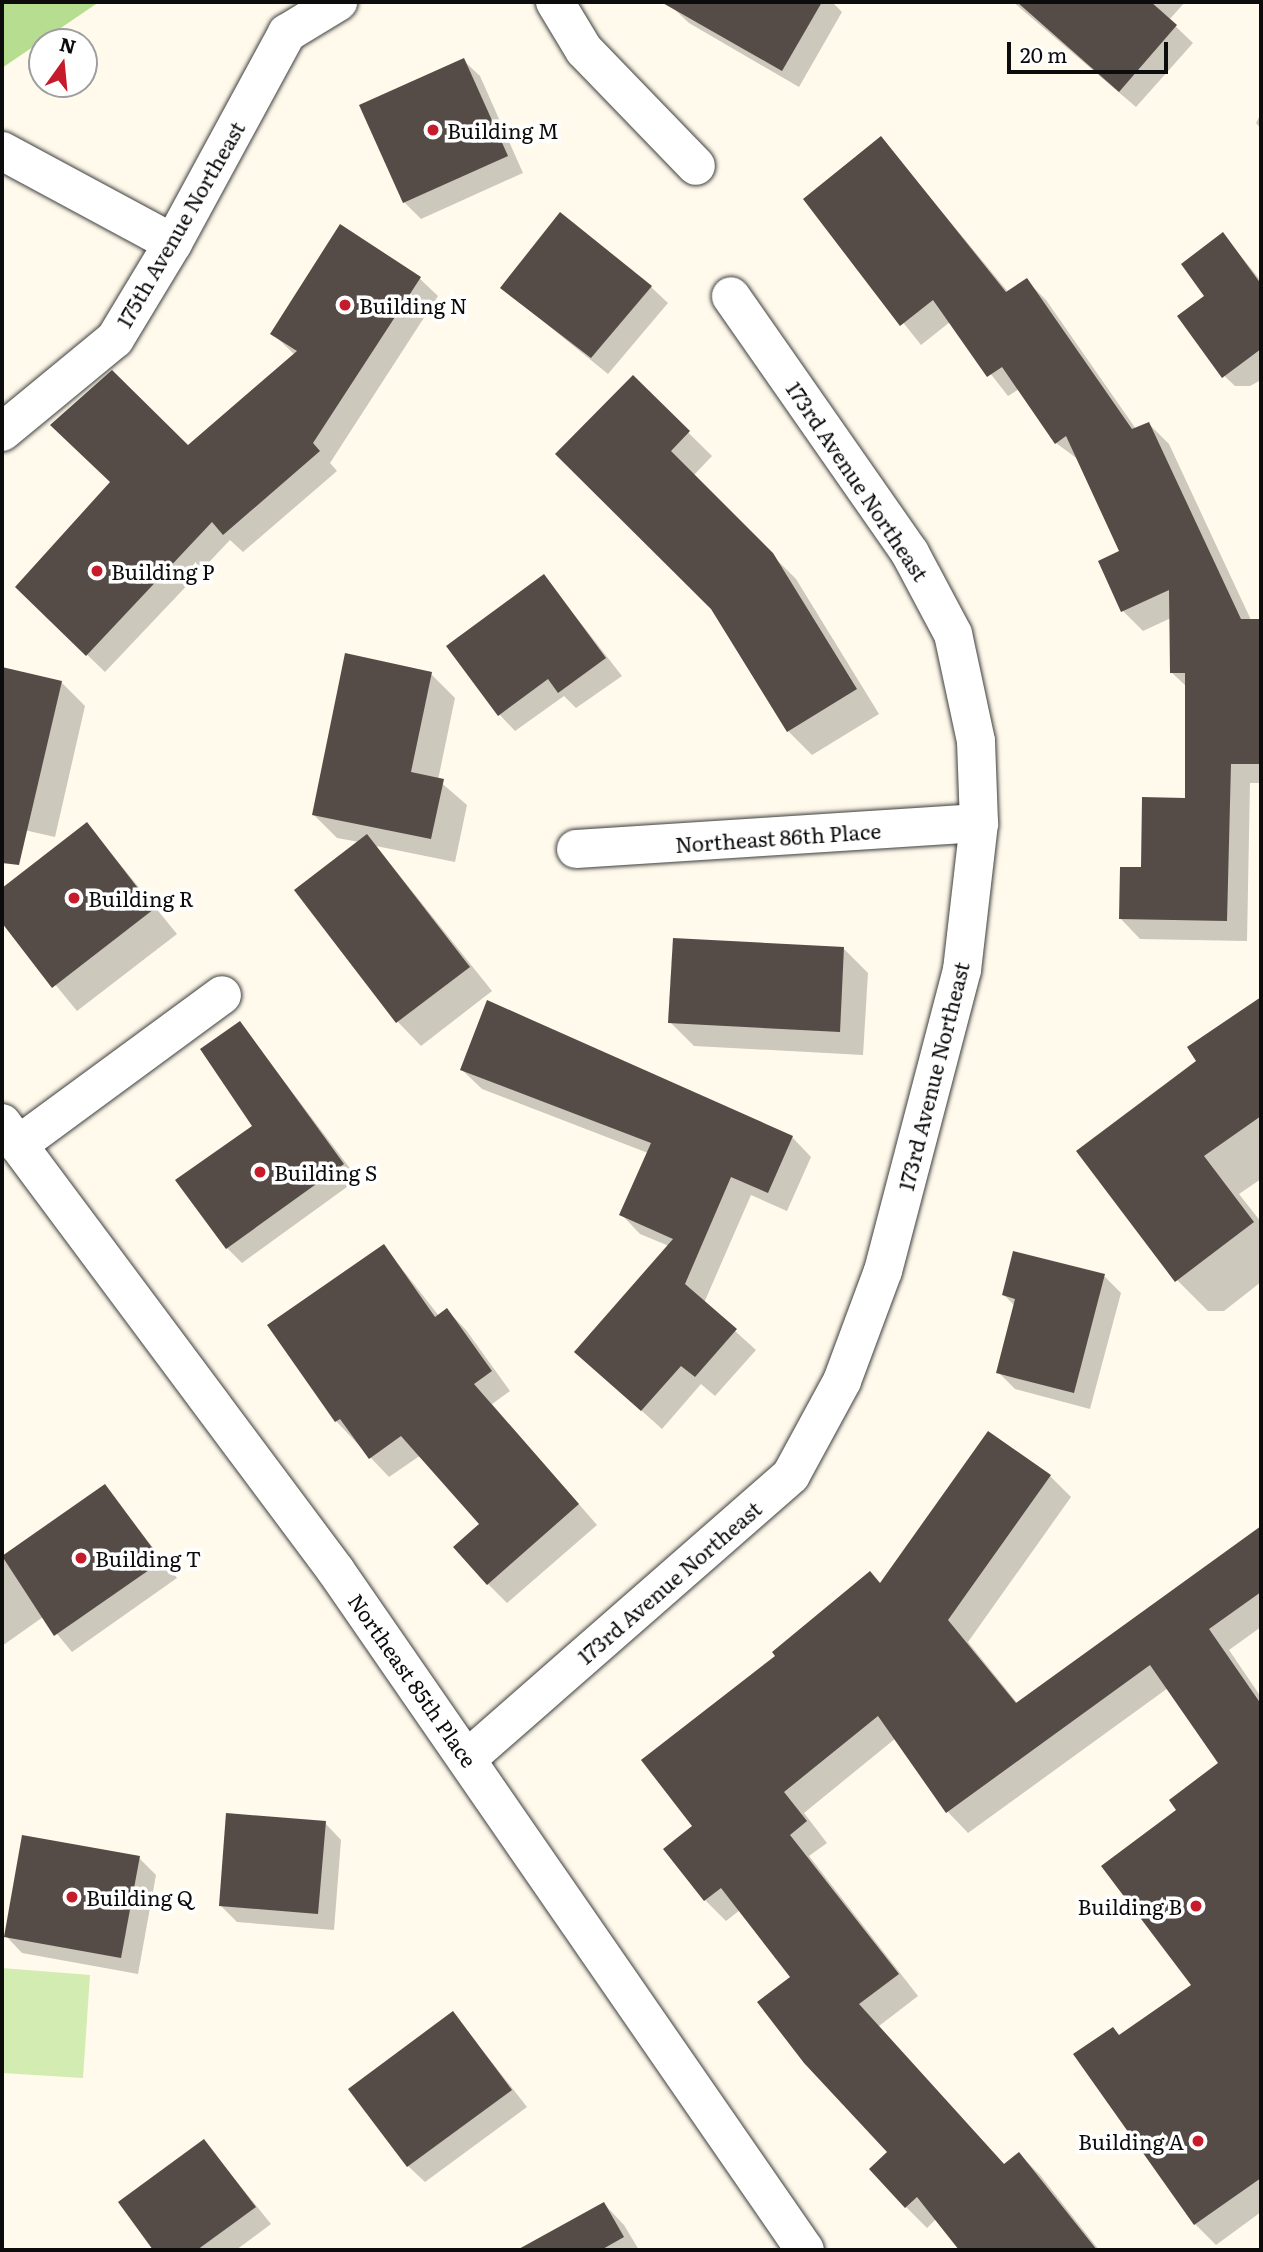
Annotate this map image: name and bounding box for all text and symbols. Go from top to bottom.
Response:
north arrow [28,28,98,98]
scale bar [1011,28,1172,72]
text: N [57,29,79,60]
text: 20 m [1020,38,1067,69]
street label: 175th Avenue Northeast [111,116,249,332]
place label: Building M [447,117,559,143]
marker: Building M [425,122,441,138]
place label: Building N [359,292,467,318]
marker: Building N [337,297,353,313]
street label: 173rd Avenue Northeast [782,377,934,585]
place label: Building P [111,558,214,584]
marker: Building P [89,563,105,579]
street label: Northeast 86th Place [674,817,882,857]
place label: Building R [88,885,194,911]
marker: Building R [66,890,82,906]
street label: 173rd Avenue Northeast [892,959,974,1193]
place label: Building S [274,1159,377,1185]
marker: Building S [252,1164,268,1180]
street label: 173rd Avenue Northeast [572,1495,766,1669]
place label: Building T [95,1545,201,1571]
marker: Building T [73,1550,89,1566]
street label: Northeast 85th Place [344,1589,482,1771]
place label: Building Q [86,1884,193,1910]
marker: Building Q [64,1889,80,1905]
place label: Building B [1077,1893,1182,1919]
marker: Building B [1188,1898,1204,1914]
place label: Building A [1078,2128,1184,2154]
marker: Building A [1190,2133,1206,2149]

